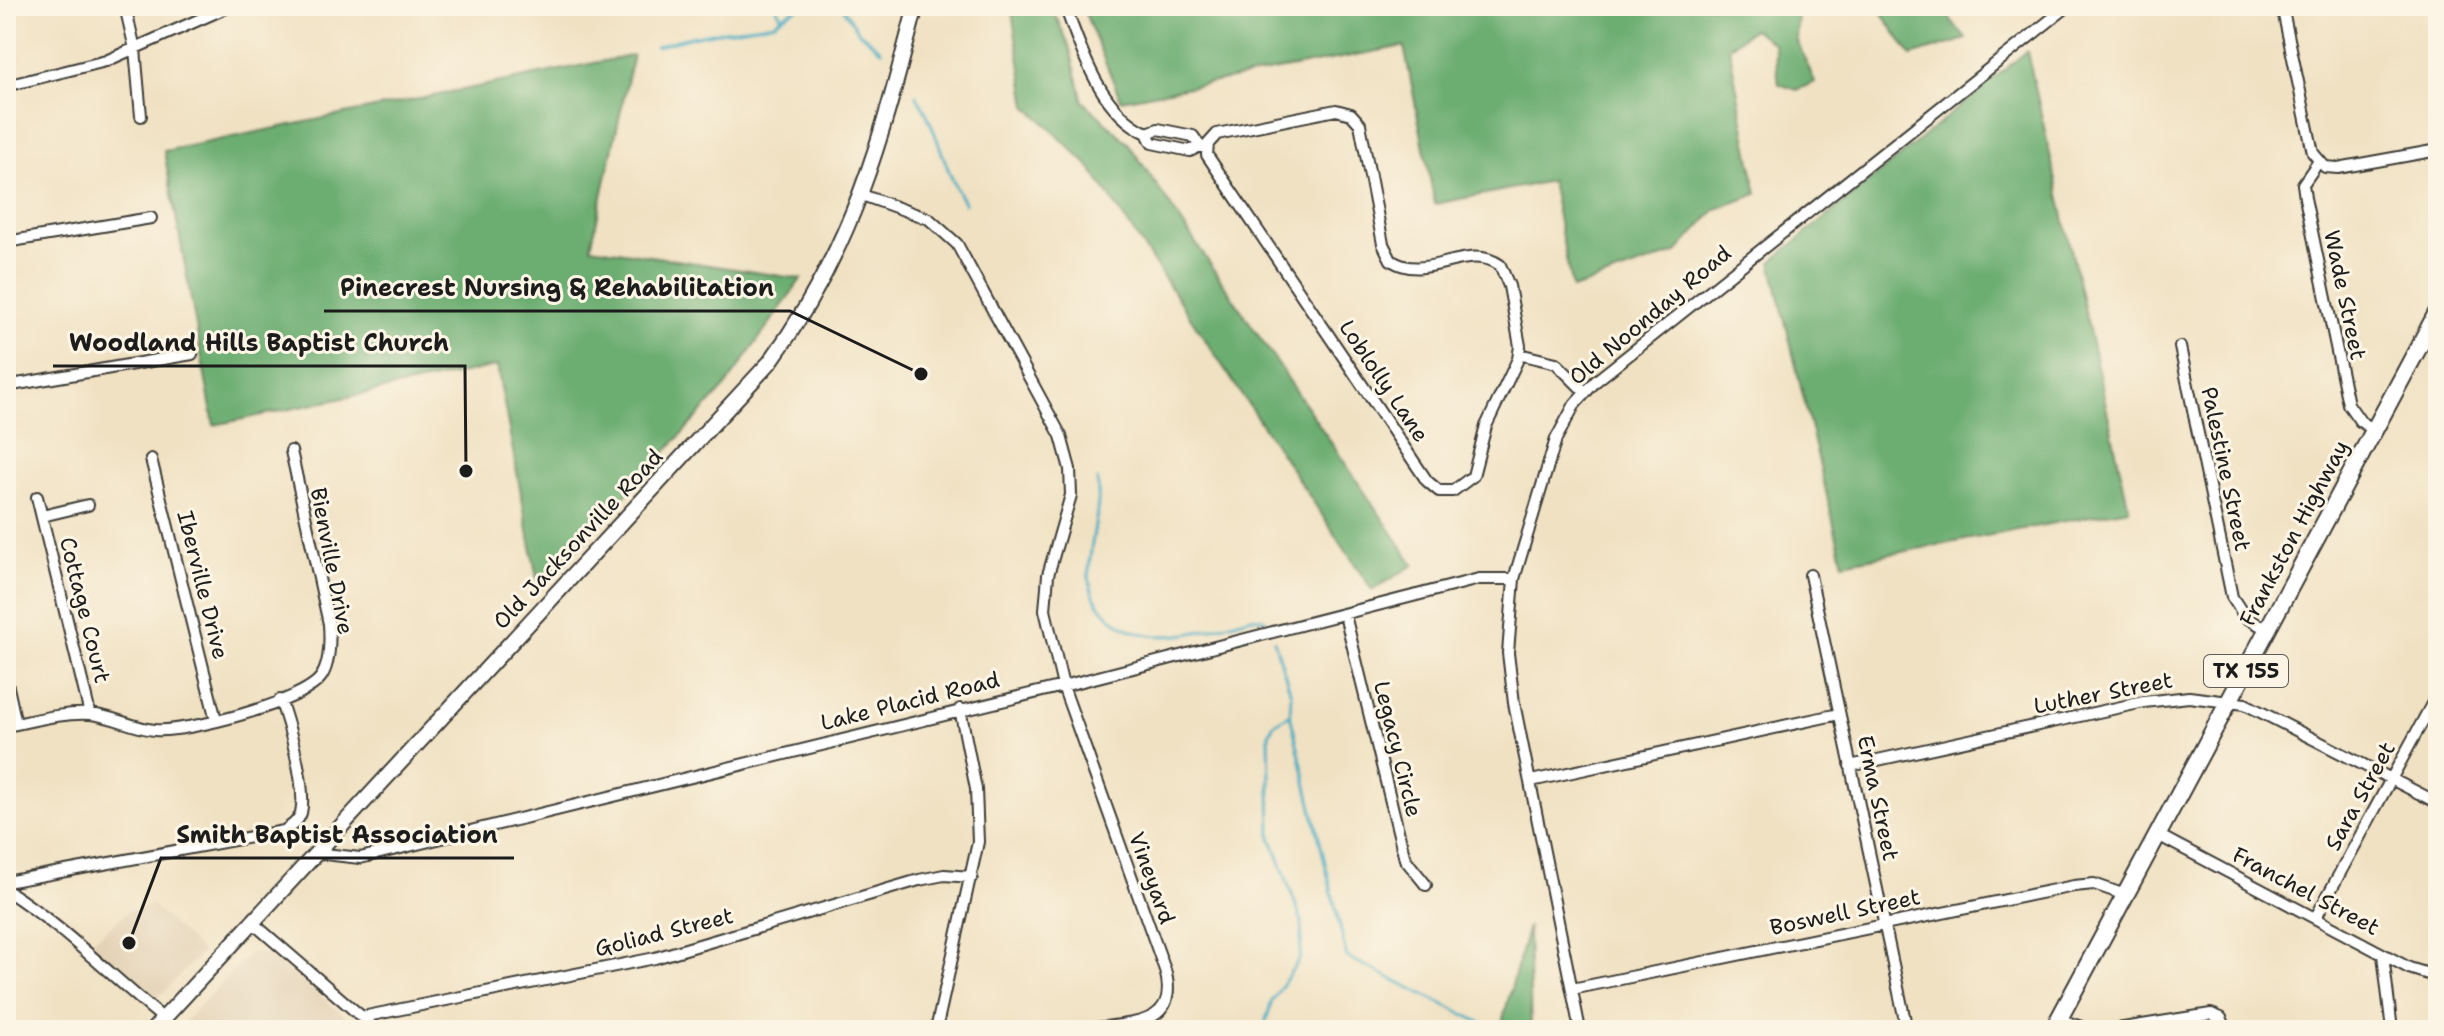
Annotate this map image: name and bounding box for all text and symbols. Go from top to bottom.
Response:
street label: Wade Street [2317,227,2373,363]
street label: Old Noonday Road [1563,239,1737,391]
callout: Pinecrest Nursing & Rehabilitation [324,263,790,311]
text: Pinecrest Nursing & Rehabilitation [340,272,774,304]
street label: Loblolly Lane [1332,314,1436,448]
callout: Woodland Hills Baptist Church [53,318,465,366]
text: Woodland Hills Baptist Church [69,327,449,359]
street label: Palestine Street [2194,384,2258,554]
street label: Frankston Highway [2233,435,2355,631]
street label: Old Jacksonville Road [487,443,669,635]
street label: Bienville Drive [304,485,360,637]
street label: Iberville Drive [171,508,235,662]
street label: Cottage Court [53,534,117,686]
road number: TX 155 [2204,655,2288,687]
street label: Lake Placid Road [818,665,1002,737]
street label: Luther Street [2031,665,2175,721]
street label: Legacy Circle [1367,678,1429,820]
street label: Erma Street [1851,733,1905,863]
street label: Sara Street [2318,736,2402,856]
callout: Smith Baptist Association [161,810,514,858]
text: Smith Baptist Association [176,819,498,851]
street label: Vineyard [1122,828,1182,928]
street label: Franchel Street [2227,840,2385,942]
street label: Boswell Street [1767,882,1923,942]
street label: Goliad Street [592,901,736,963]

